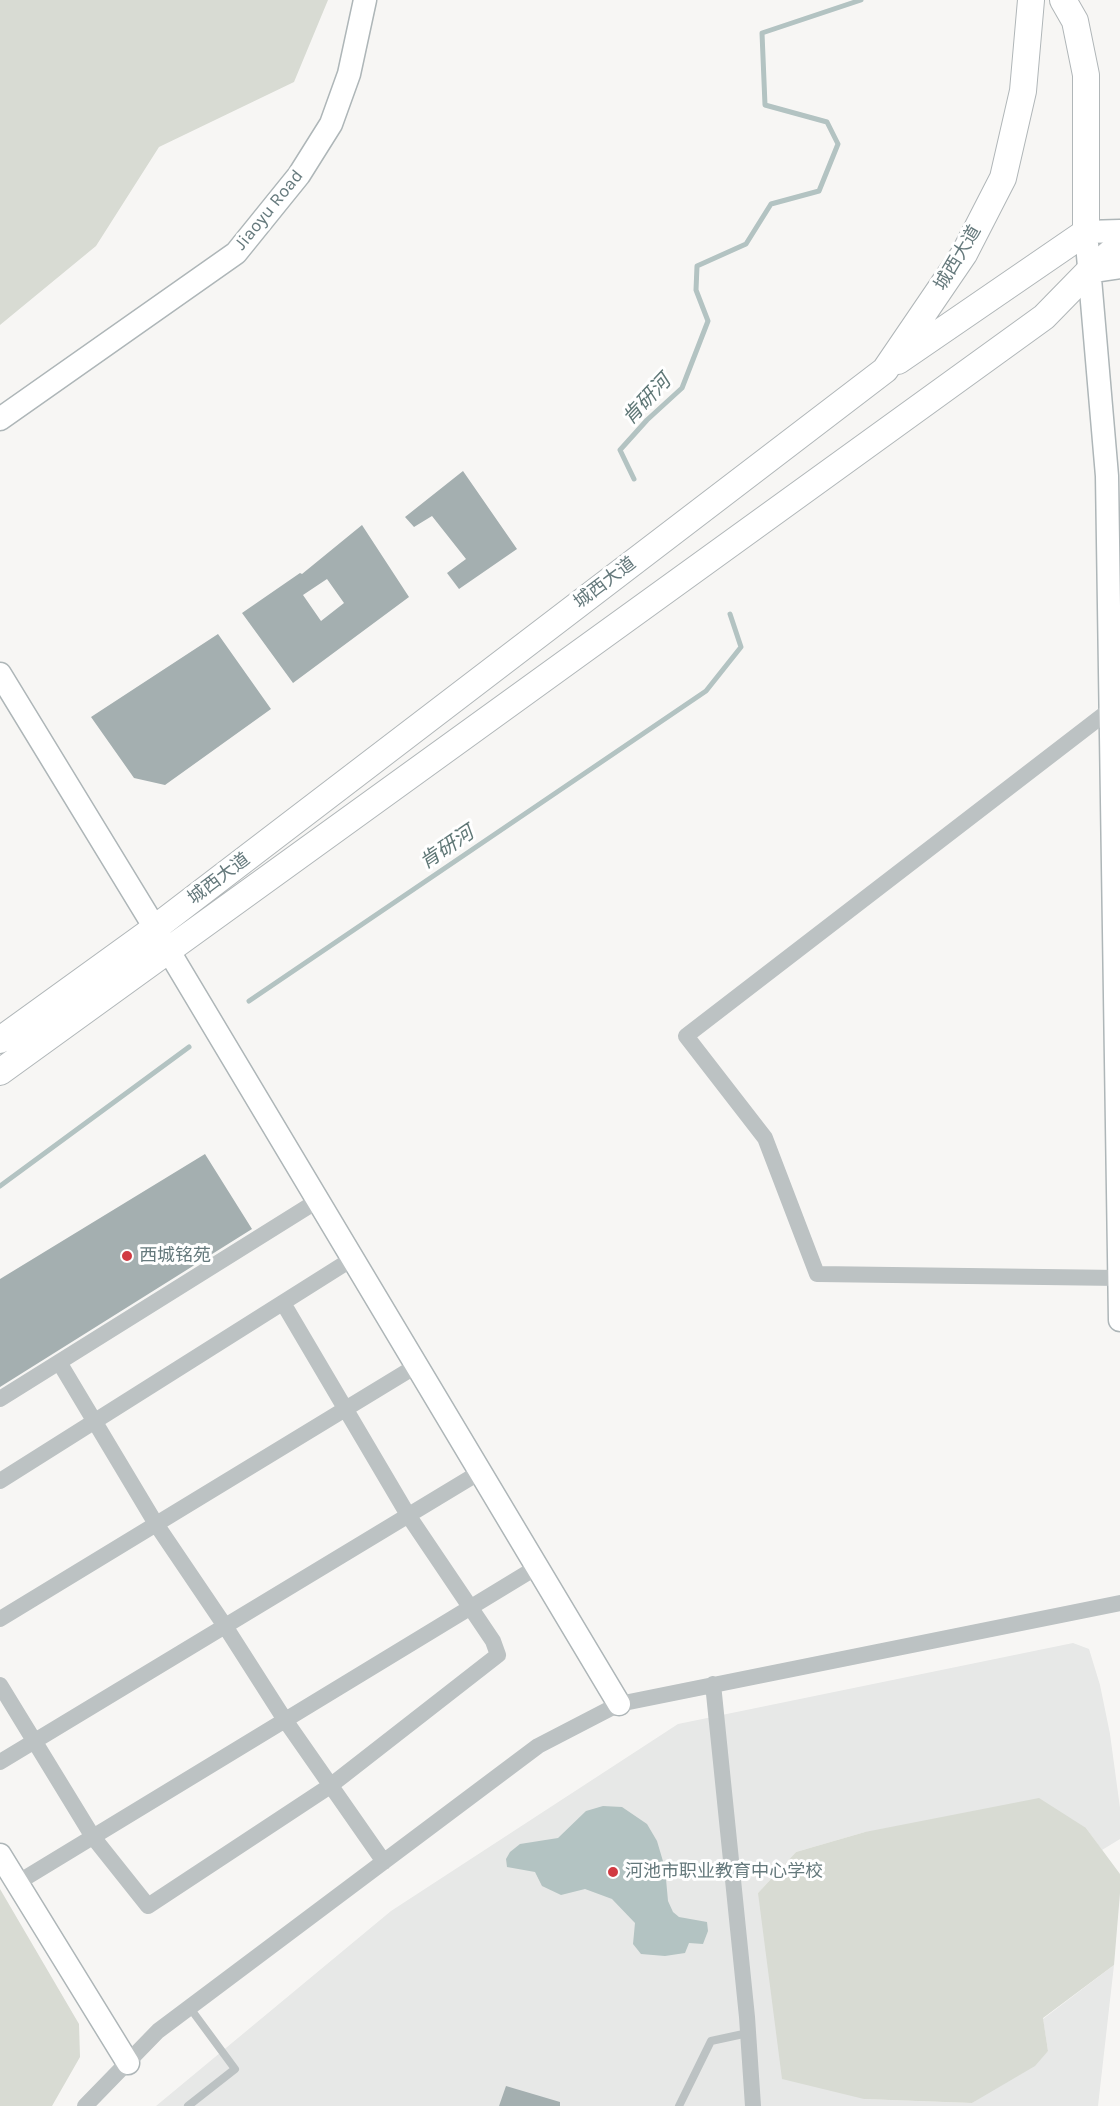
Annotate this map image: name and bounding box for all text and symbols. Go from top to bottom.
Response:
street label: Jiaoyu Road [230,165,308,255]
street label: 城西大道 [930,222,986,294]
water label: 肯研河 [618,370,676,430]
street label: 城西大道 [570,553,640,613]
water label: 肯研河 [415,821,479,875]
street label: 城西大道 [184,849,254,909]
place label: 西城铭苑 [139,1245,211,1267]
marker: 西城铭苑 [120,1249,134,1263]
place label: 河池市职业教育中心学校 [625,1861,823,1883]
marker: 河池市职业教育中心学校 [606,1865,620,1879]

